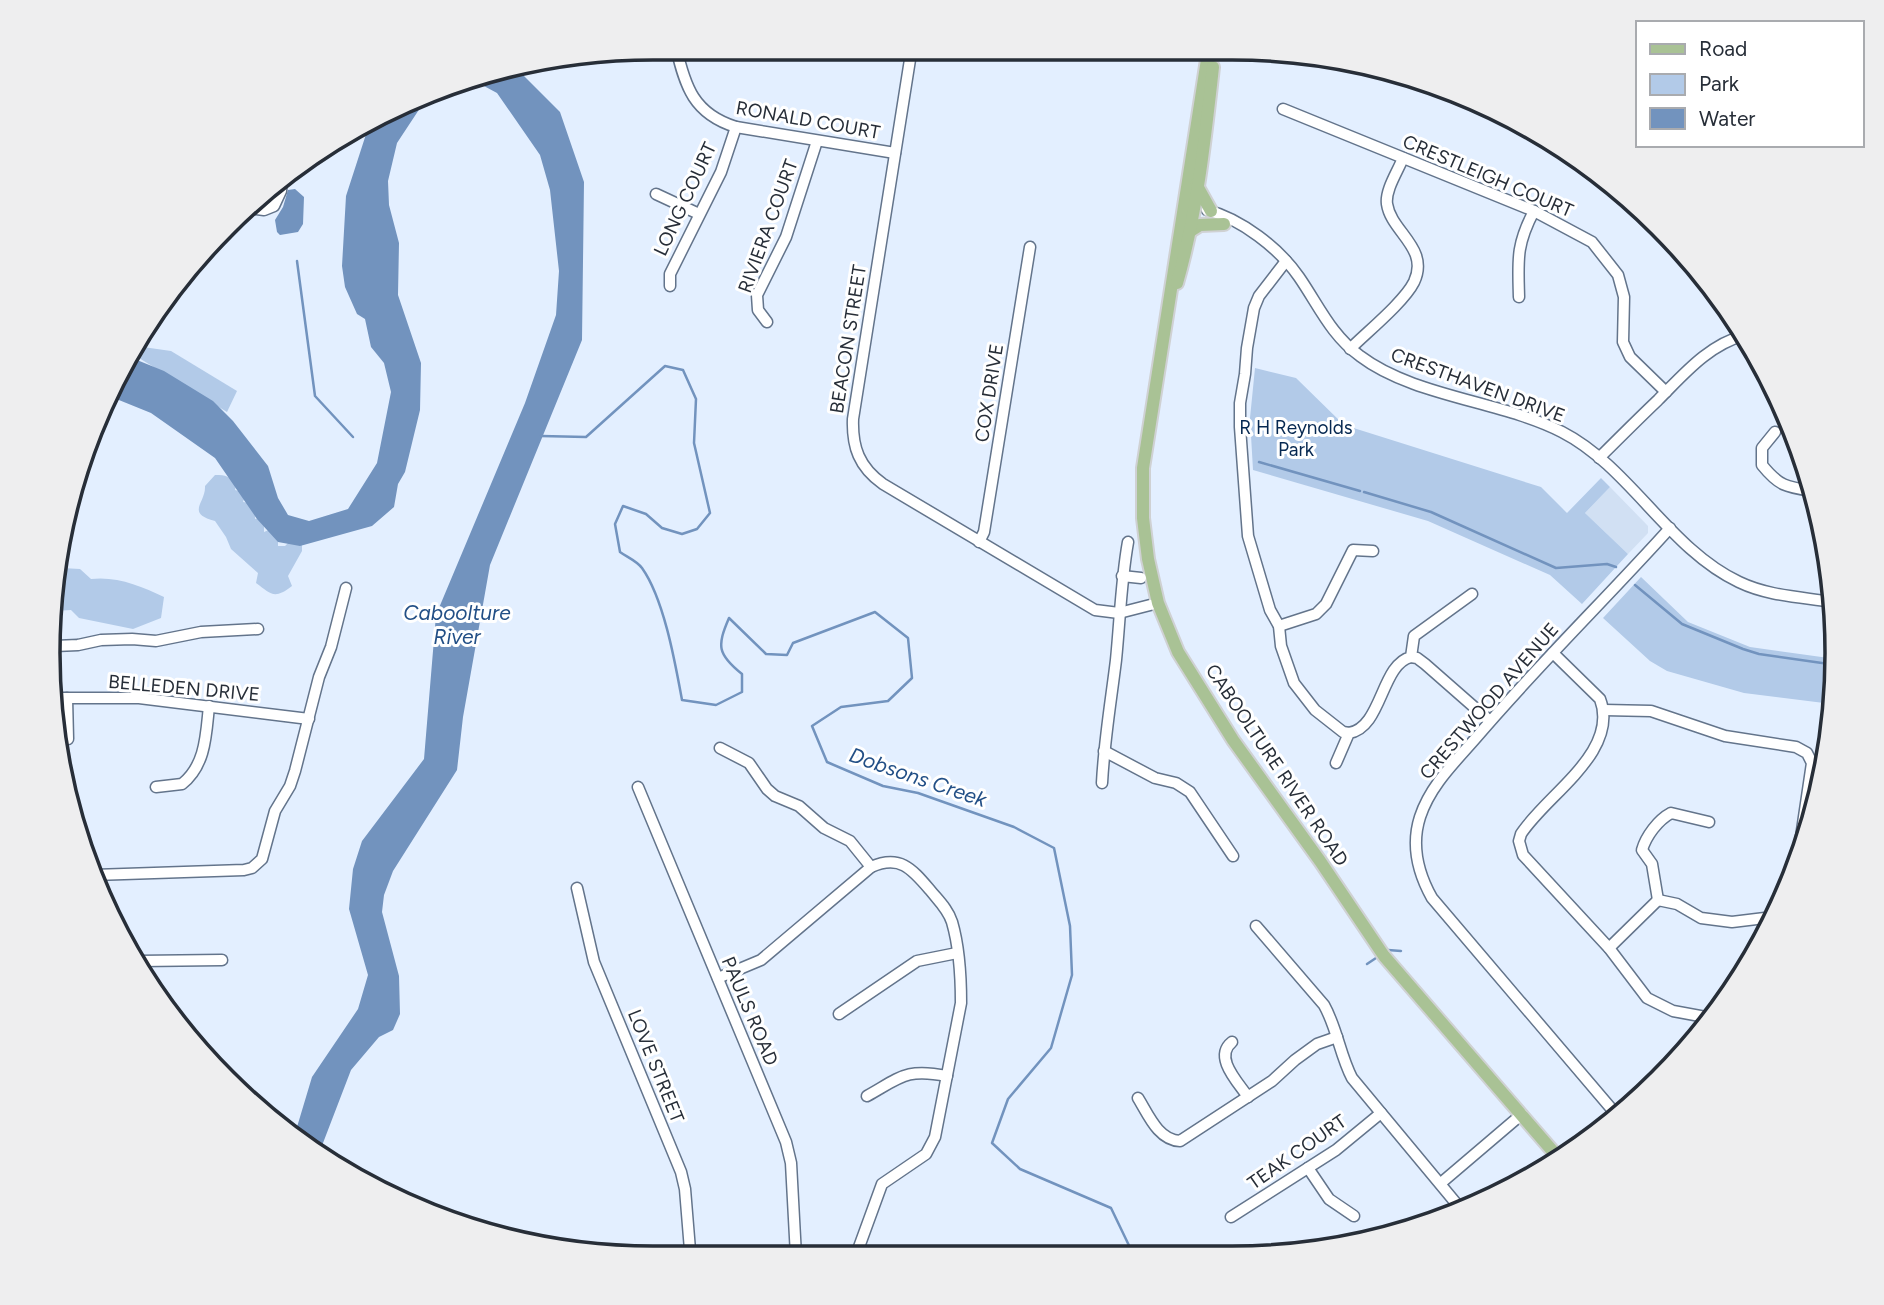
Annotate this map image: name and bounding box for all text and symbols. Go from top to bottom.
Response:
legend [1636,21,1863,147]
text: Road [1699,36,1747,61]
text: Park [1699,71,1740,96]
street label: RONALD COURT [734,96,882,144]
text: Water [1699,106,1755,131]
street label: CRESTLEIGH COURT [1399,130,1577,223]
street label: LONG COURT [649,138,721,259]
street label: RIVIERA COURT [733,156,803,296]
street label: BEACON STREET [825,263,871,415]
street label: COX DRIVE [970,342,1008,444]
street label: CRESTHAVEN DRIVE [1388,343,1568,427]
park label: R H Reynolds Park [1239,416,1353,461]
water label: Caboolture River [403,600,511,649]
street label: CRESTWOOD AVENUE [1415,618,1563,784]
street label: CABOOLTURE RIVER ROAD [1201,660,1353,870]
street label: BELLEDEN DRIVE [107,670,261,706]
water label: Dobsons Creek [846,742,991,812]
street label: PAULS ROAD [717,953,783,1069]
street label: LOVE STREET [623,1006,689,1127]
street label: TEAK COURT [1243,1109,1351,1194]

